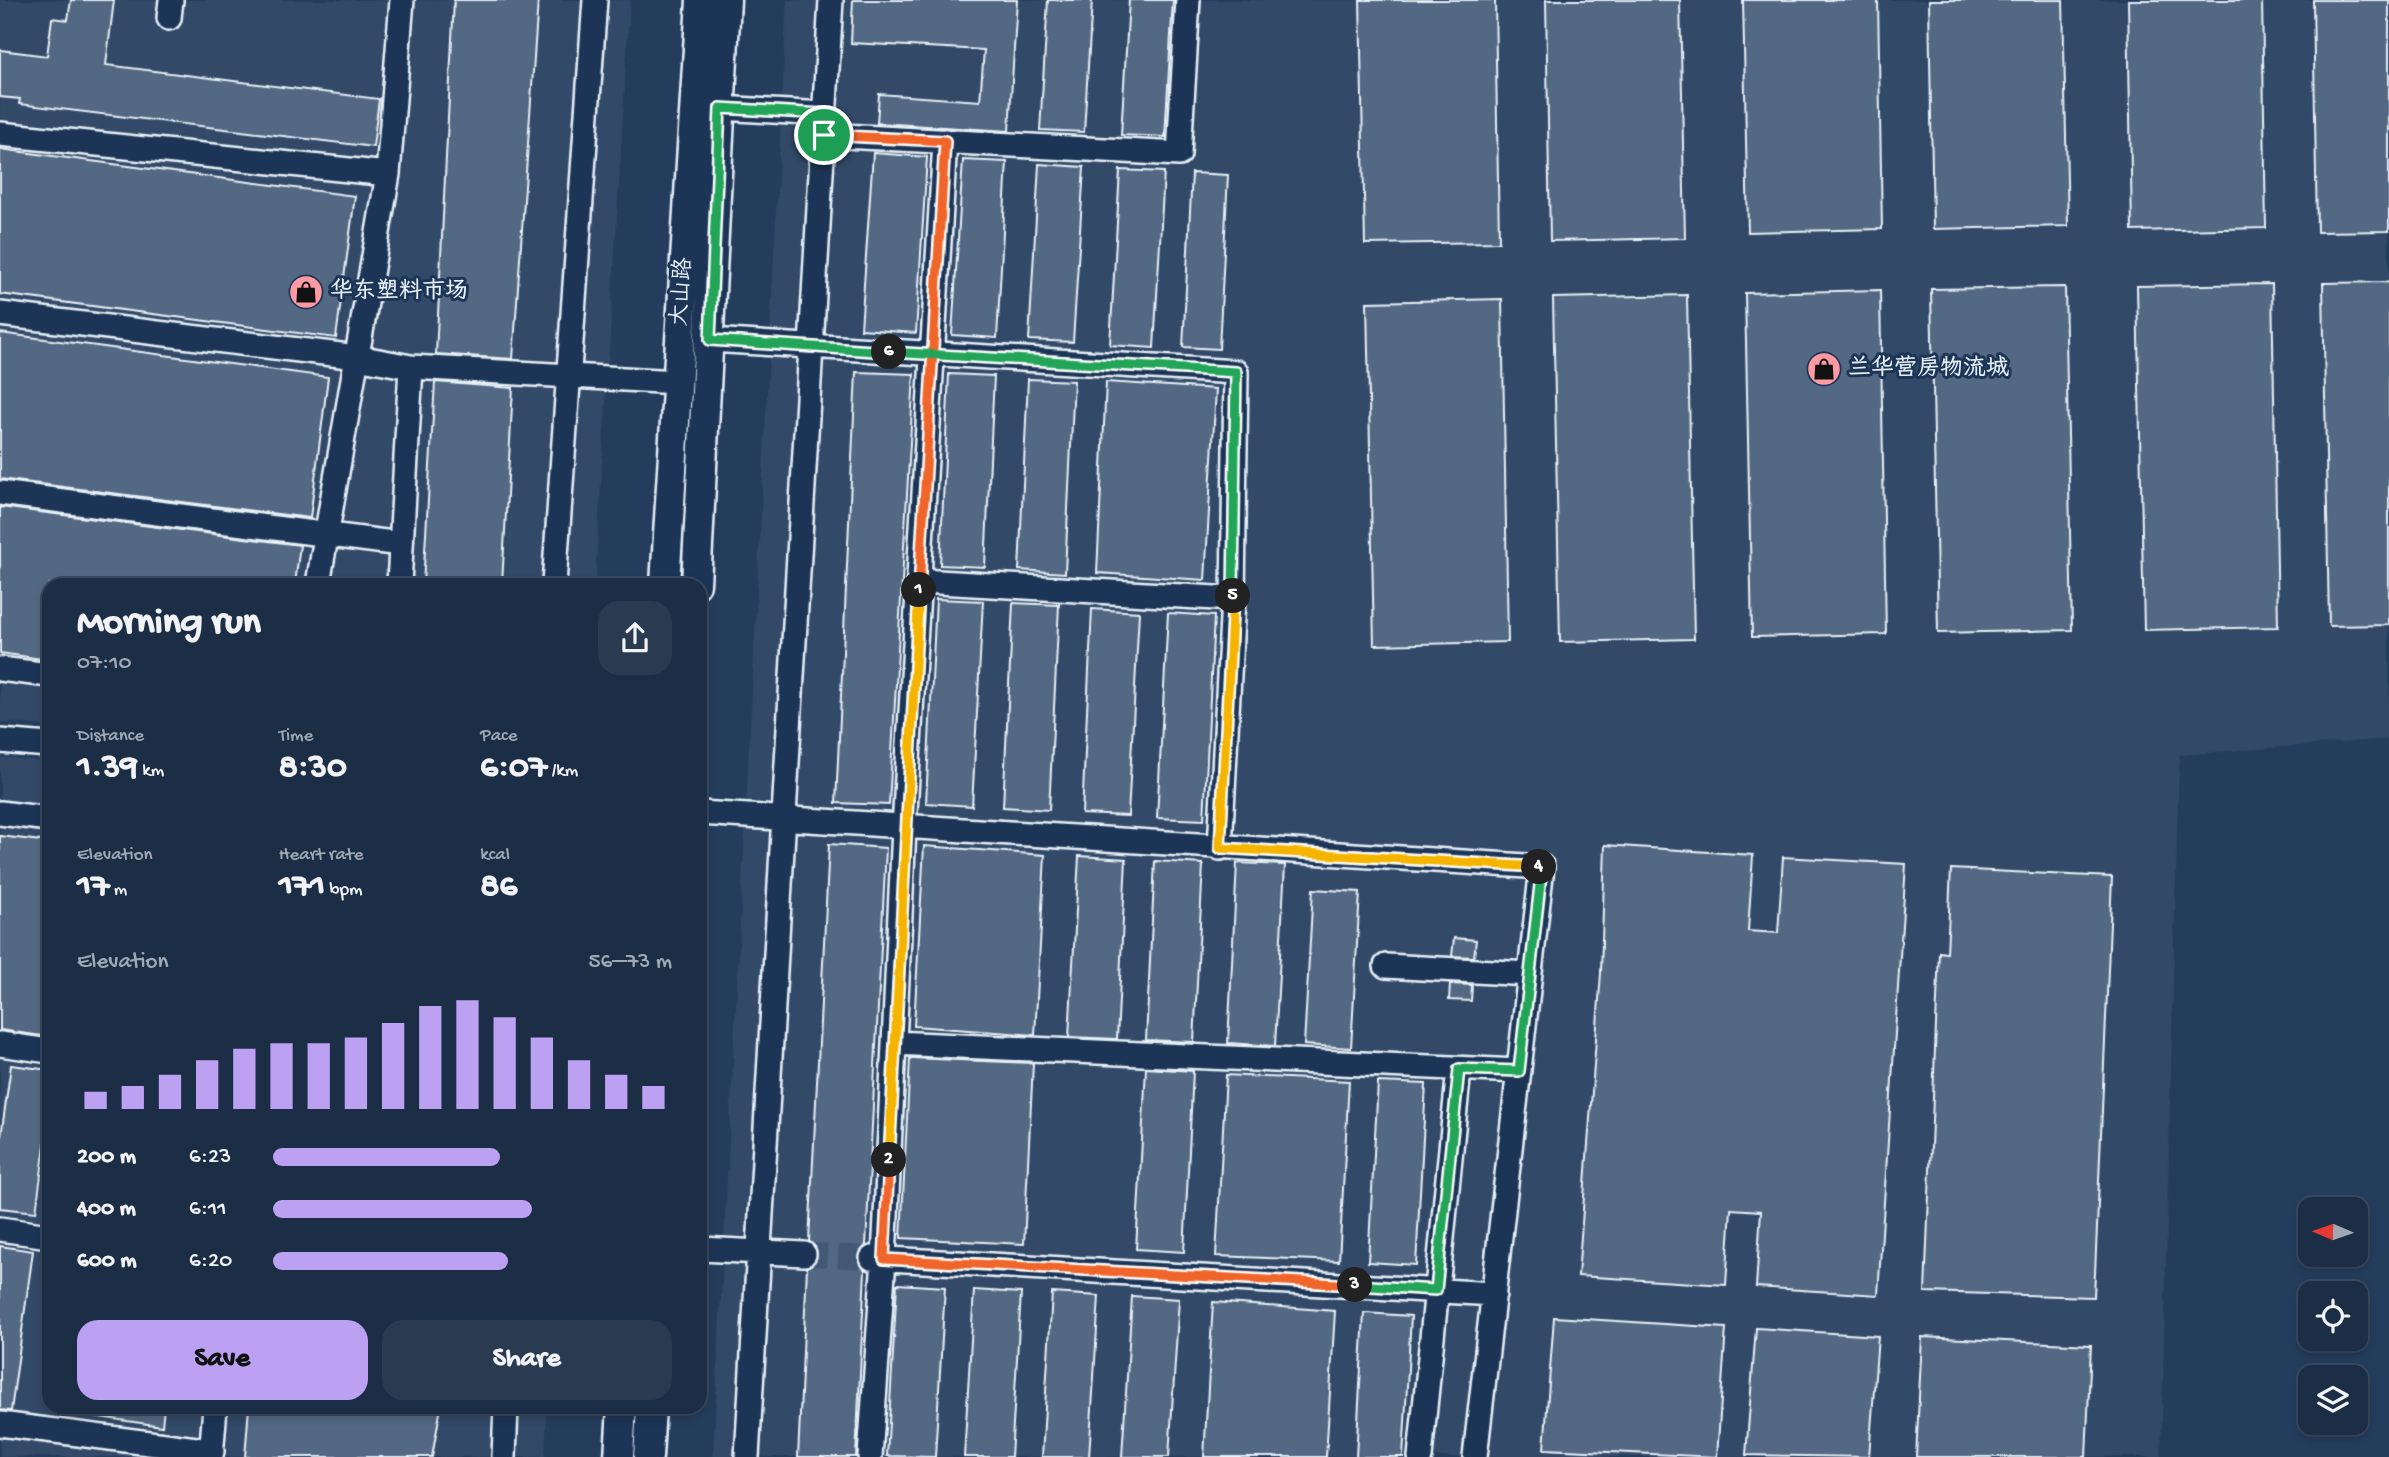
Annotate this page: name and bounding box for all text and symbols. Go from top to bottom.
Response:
pin [794,105,854,165]
icon: arrive [805,116,843,154]
street label: 大山路 [666,257,699,327]
shop icon: 华东塑料市场 [287,273,325,311]
place label: 华东塑料市场 [330,278,468,306]
pin: 6 [872,334,906,370]
text: 6 [884,340,893,363]
shop icon: 兰华营房物流城 [1805,350,1843,388]
place label: 兰华营房物流城 [1848,355,2009,383]
pin: 1 [902,572,936,608]
text: 1 [915,578,922,601]
pin: 5 [1216,578,1250,614]
text: 5 [1228,584,1238,607]
button: share [598,601,672,675]
text: Morning run [77,602,261,646]
text: 07:10 [77,650,132,677]
text: Distance [77,725,144,748]
text: Time [279,725,313,748]
text: Pace [480,725,518,748]
text: 1.39 [77,748,138,789]
text: 8:30 [279,748,347,789]
text: 6:07 [480,748,547,789]
text: km [138,760,164,783]
text: /km [547,760,578,783]
text: Elevation [77,844,153,867]
text: Heart rate [279,844,364,867]
text: kcal [480,844,510,867]
pin: 4 [1522,850,1556,884]
text: 4 [1534,855,1543,878]
text: 17 [77,867,109,908]
text: 171 [279,867,325,908]
text: 86 [480,867,517,908]
text: m [109,879,127,902]
text: bpm [325,879,363,902]
text: Elevation [77,949,168,976]
text: 56–73 m [588,949,672,976]
pin: 2 [872,1142,906,1178]
text: 200 m [77,1144,136,1171]
text: 6:23 [189,1144,231,1171]
text: 2 [884,1148,893,1171]
text: 400 m [77,1196,136,1223]
text: 6:11 [189,1196,226,1223]
north arrow [2298,1197,2368,1267]
map controls [2298,1197,2368,1435]
text: 600 m [77,1248,137,1275]
text: 6:20 [189,1248,232,1275]
pin: 3 [1338,1268,1372,1302]
text: 3 [1350,1273,1359,1296]
button: locate [2298,1281,2368,1351]
button: Save [77,1320,368,1400]
button: Share [382,1320,672,1400]
button: layers [2298,1365,2368,1435]

